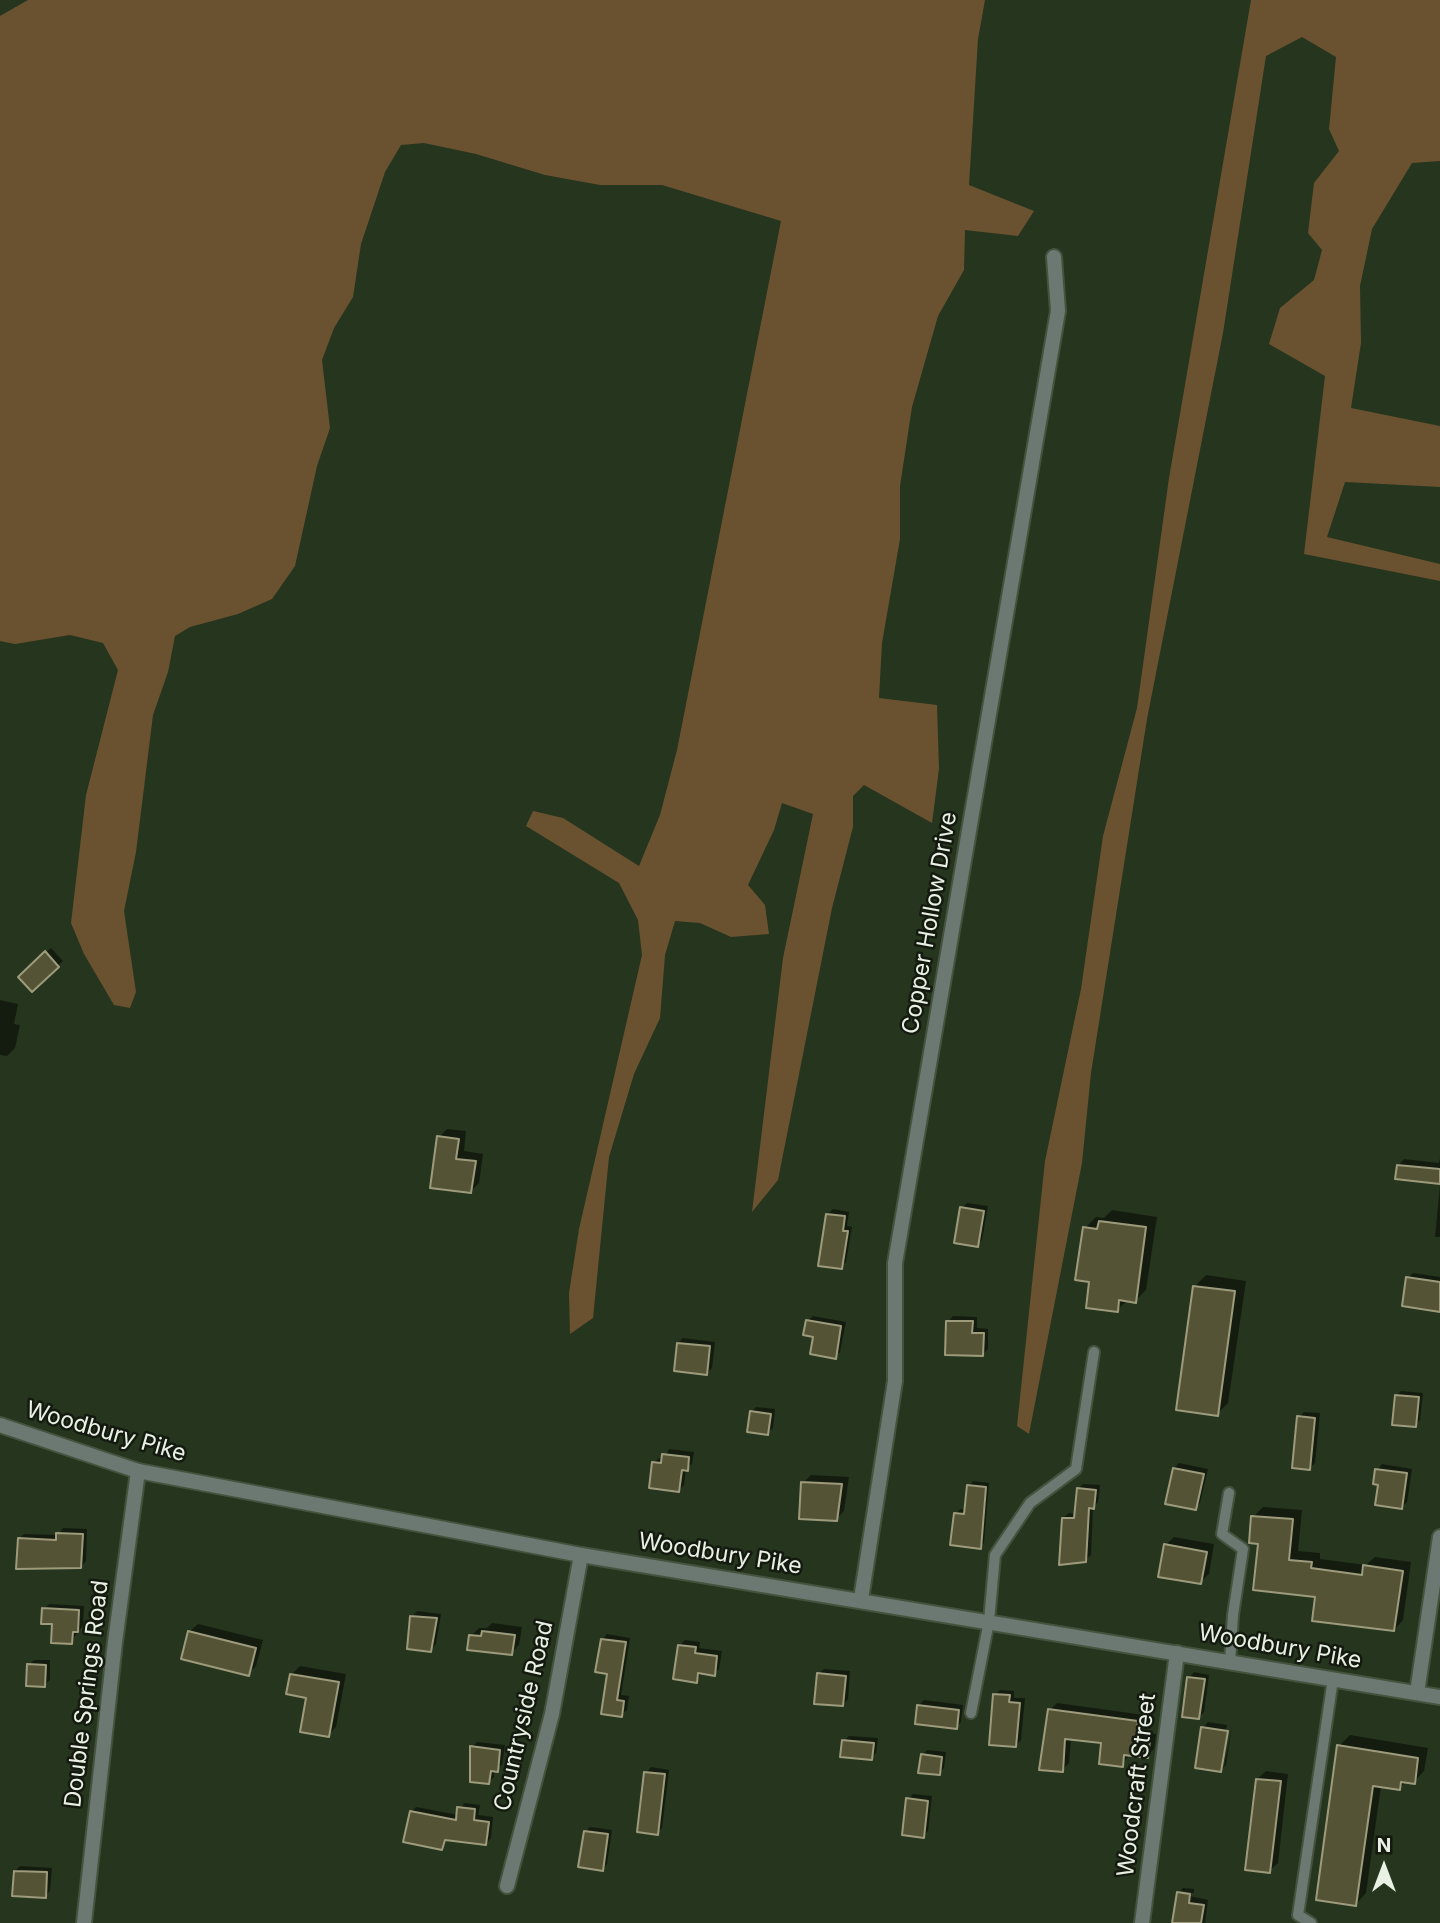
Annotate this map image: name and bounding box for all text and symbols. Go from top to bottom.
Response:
street label: Copper Hollow Drive [897,810,963,1036]
street label: Woodbury Pike [23,1396,189,1468]
street label: Woodbury Pike [636,1527,804,1581]
street label: Double Springs Road [59,1579,115,1809]
street label: Countryside Road [489,1618,559,1814]
street label: Woodbury Pike [1196,1619,1364,1675]
street label: Woodcraft Street [1112,1692,1162,1878]
north arrow [1349,1832,1419,1902]
text: N [1377,1834,1391,1857]

